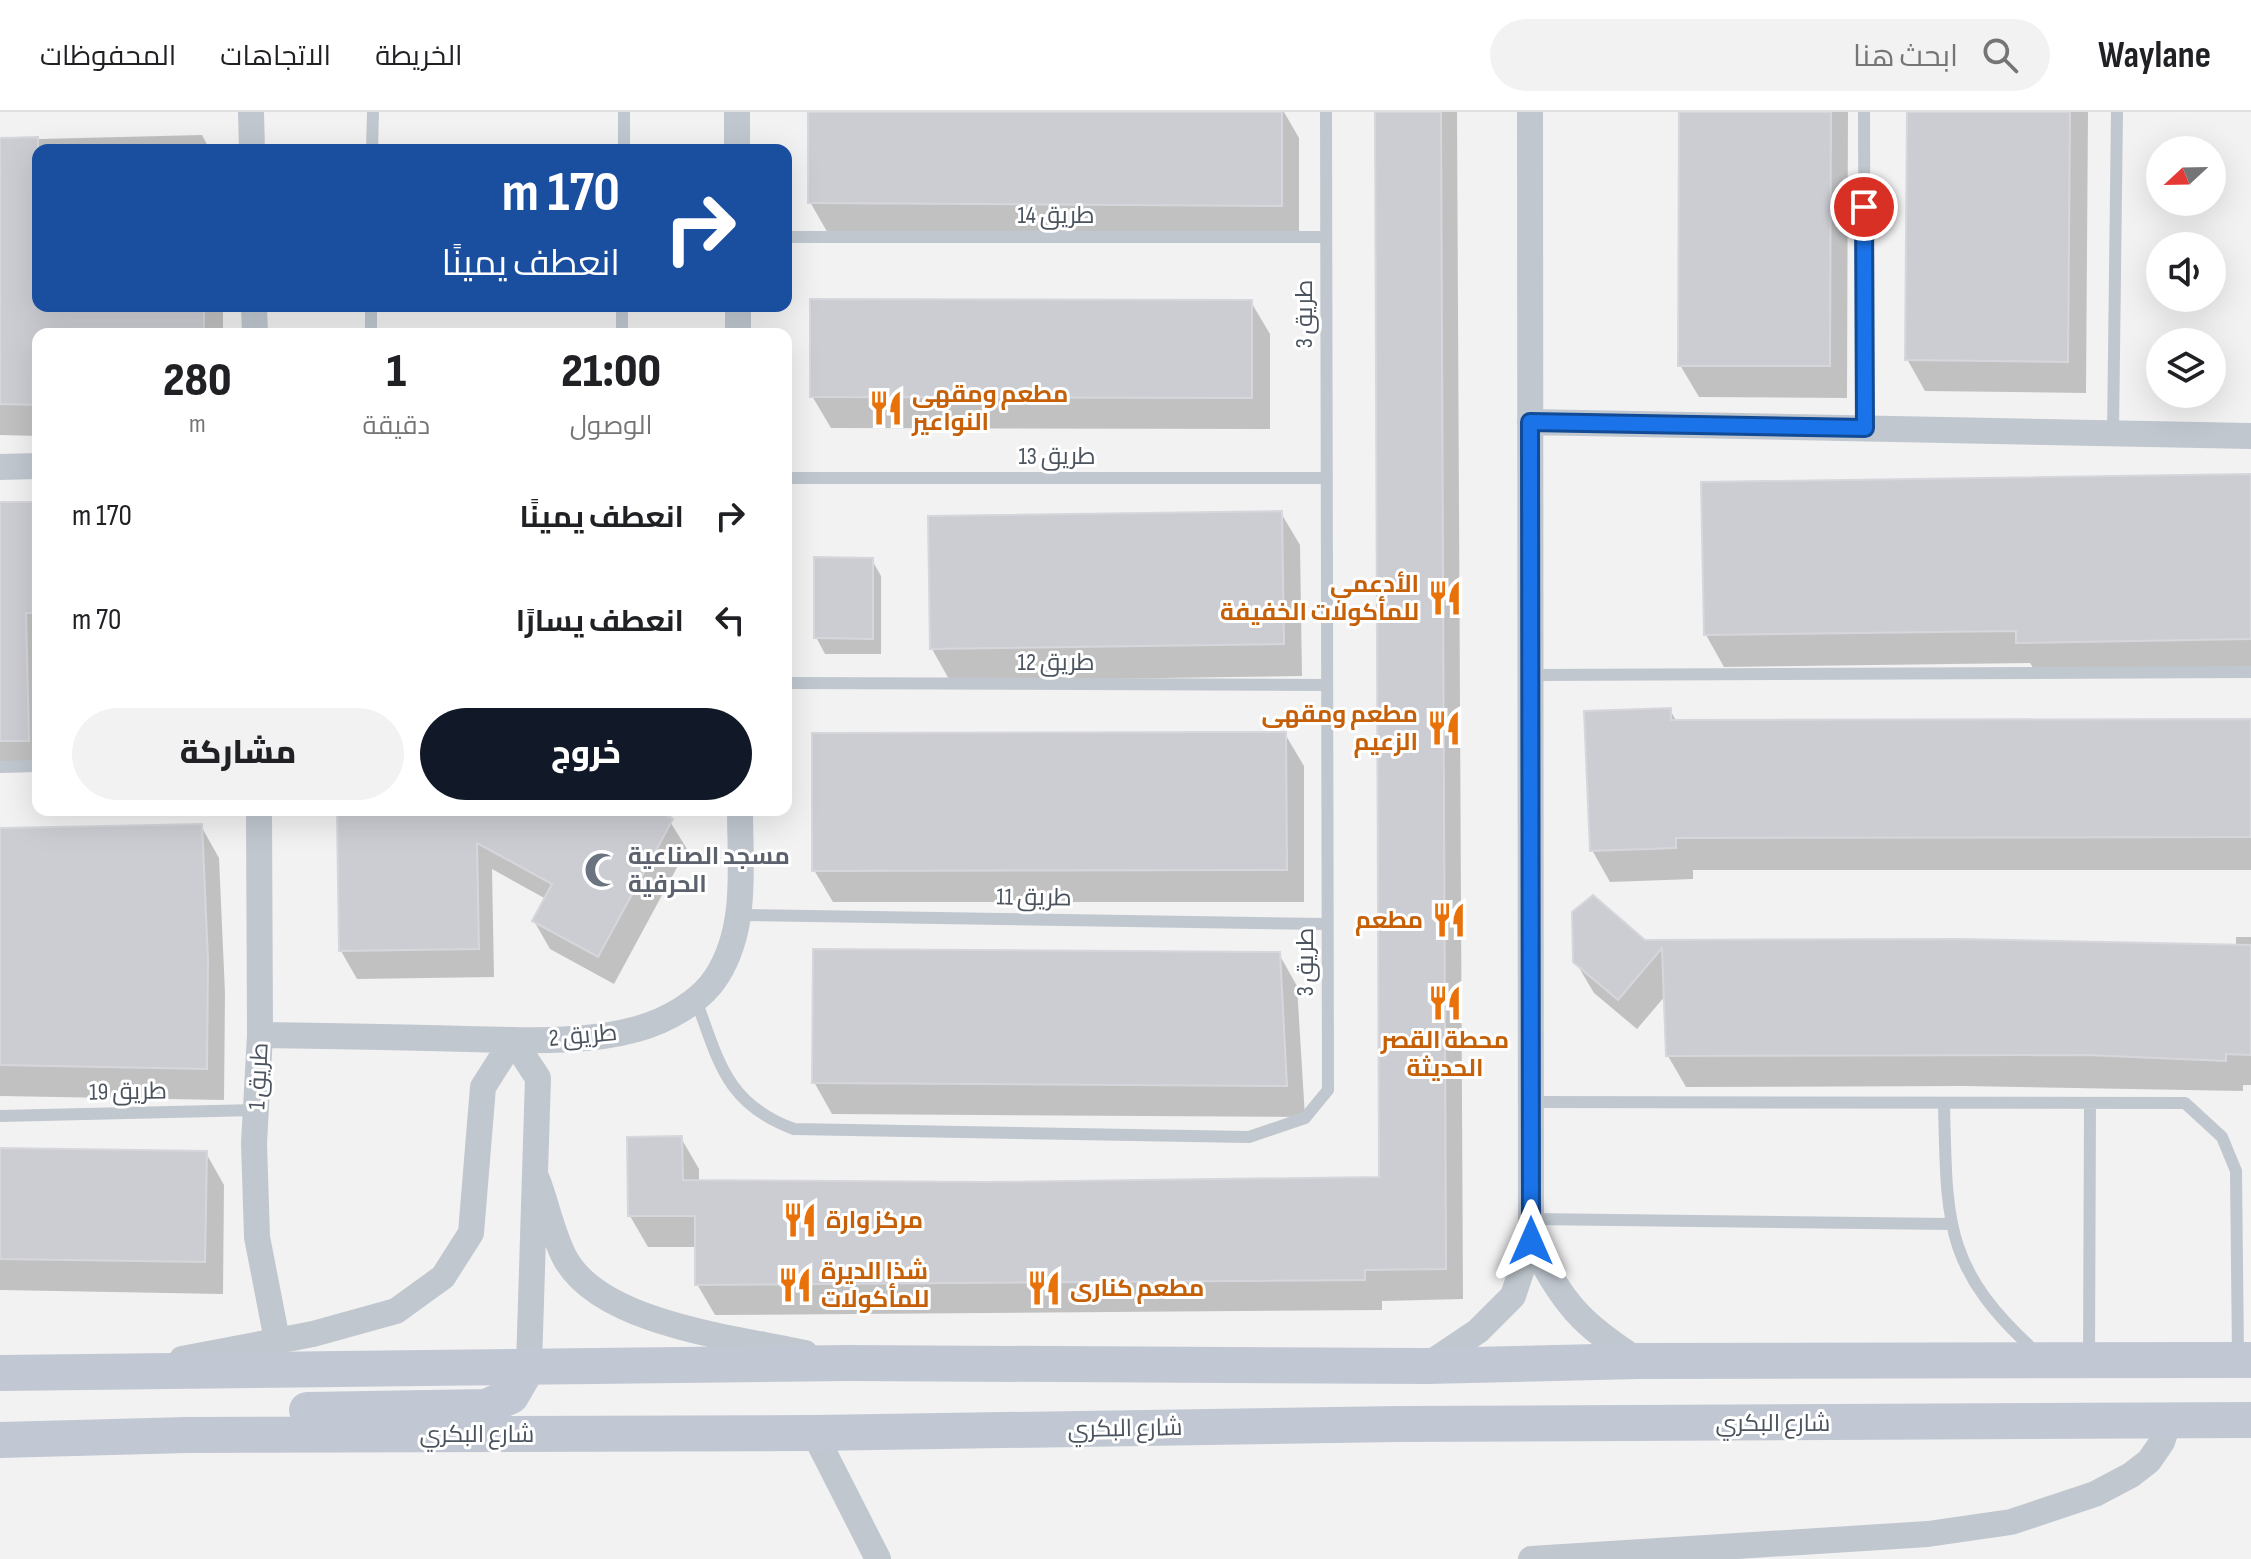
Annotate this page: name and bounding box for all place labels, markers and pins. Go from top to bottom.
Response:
pin [1830,173,1898,241]
place label: مطعم ومقهى النواعير [911,380,1068,437]
restaurant icon: مطعم ومقهى النواعير [867,389,905,427]
place label: الأدعمي للمأكولات الخفيفة [1220,570,1419,627]
restaurant icon: الأدعمي للمأكولات الخفيفة [1426,579,1464,617]
place label: مطعم ومقهى الزعيم [1262,700,1418,758]
restaurant icon: مطعم ومقهى الزعيم [1425,709,1463,747]
place label: مسجد الصناعية الحرفية [628,842,790,899]
mosque icon: مسجد الصناعية الحرفية [583,851,621,889]
restaurant icon: مطعم [1430,901,1468,939]
place label: مطعم [1355,906,1423,936]
restaurant icon: محطة القصر الحديثة [1426,984,1464,1022]
place label: محطة القصر الحديثة [1380,1026,1509,1083]
restaurant icon: مركز وارة [781,1201,819,1239]
place label: مركز وارة [826,1206,923,1235]
place label: شذا الديرة للمأكولات [821,1257,929,1314]
restaurant icon: شذا الديرة للمأكولات [776,1266,814,1304]
restaurant icon: مطعم كنارى [1025,1269,1063,1307]
place label: مطعم كنارى [1070,1274,1204,1304]

